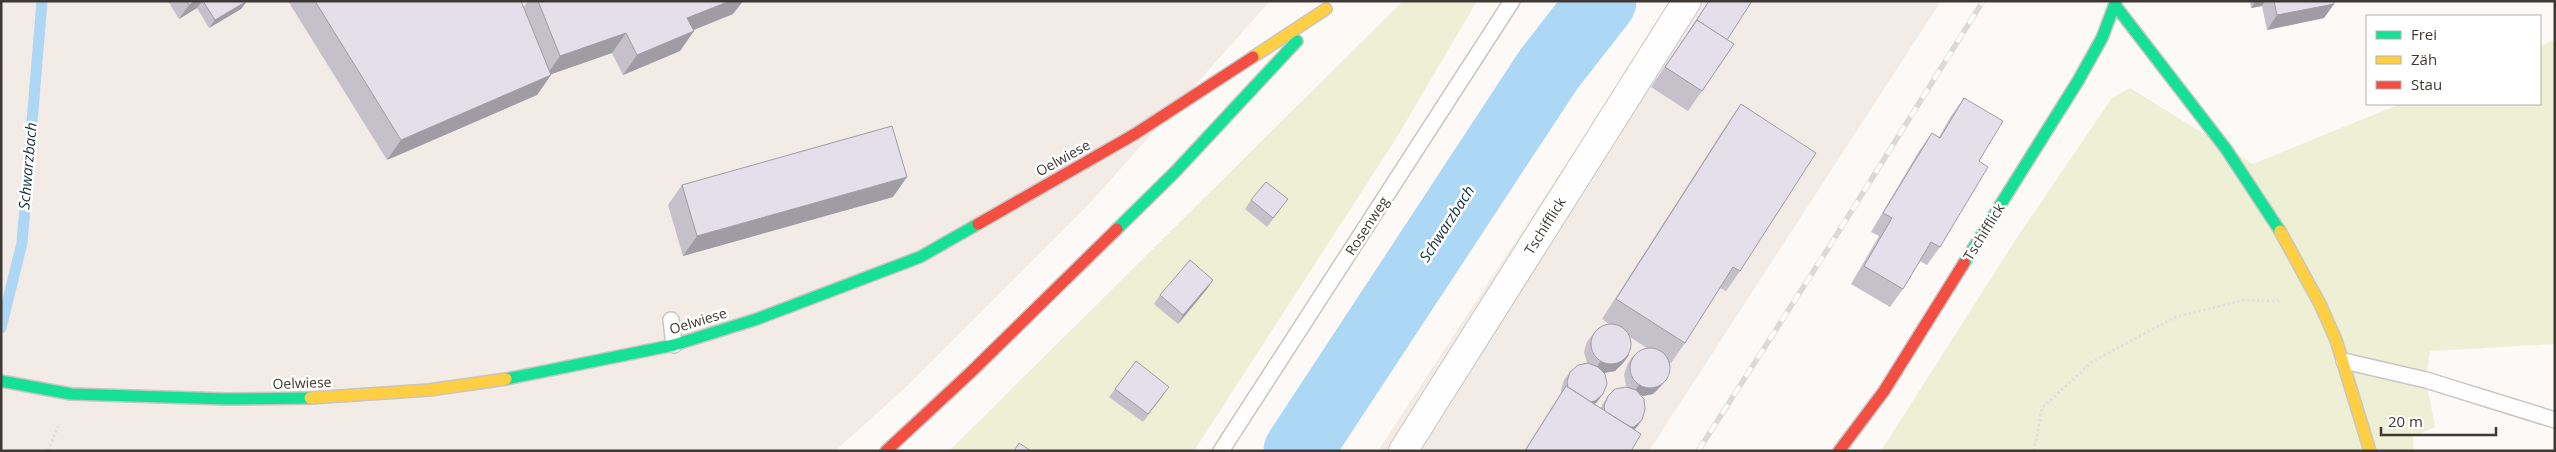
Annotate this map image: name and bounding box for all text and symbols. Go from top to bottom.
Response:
legend [2366,15,2541,105]
text: Frei [2411,24,2437,44]
text: Zäh [2411,49,2437,69]
text: Stau [2411,74,2442,94]
water label: Schwarzbach [13,122,41,210]
street label: Oelwiese [1032,135,1093,180]
water label: Schwarzbach [1414,181,1478,266]
street label: Rosenweg [1341,192,1393,259]
street label: Tschifflick [1520,193,1570,258]
street label: Tschifflick [1959,199,2009,264]
street label: Oelwiese [667,303,729,338]
street label: Oelwiese [272,372,332,393]
scale bar [2381,404,2496,436]
text: 20 m [2388,411,2423,431]

